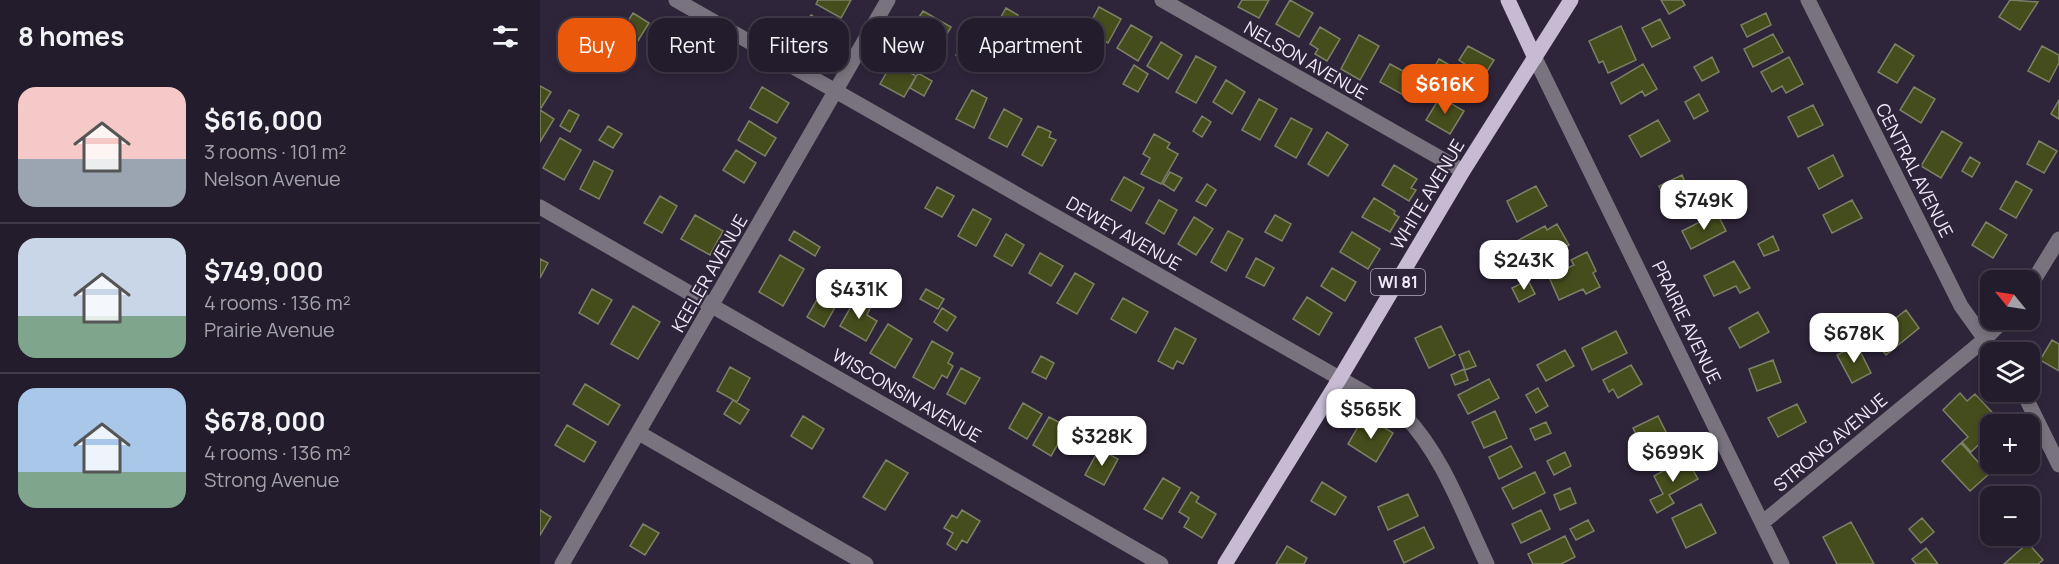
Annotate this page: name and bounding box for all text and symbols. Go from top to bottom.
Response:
street label: NELSON AVENUE [1240,15,1372,105]
text: 8 homes [18,18,124,54]
chip: Buy [558,18,636,72]
chip: Rent [648,18,737,72]
chip: Filters [749,18,849,72]
chip: New [861,18,946,72]
chip: Apartment [958,18,1104,72]
icon: filters [489,20,522,53]
pin: $616K [1403,64,1487,115]
text: $616K [1416,70,1474,97]
street label: CENTRAL AVENUE [1871,99,1959,241]
text: $616,000 [204,102,323,138]
icon: home [66,111,138,183]
street label: WHITE AVENUE [1385,134,1469,254]
text: 3 rooms · 101 m² [204,138,346,165]
text: Nelson Avenue [204,165,341,192]
pin: $749K [1662,180,1746,231]
text: $749K [1674,186,1734,213]
street label: DEWEY AVENUE [1062,190,1186,276]
street label: KEELER AVENUE [666,210,752,336]
pin: $243K [1482,240,1566,291]
text: $243K [1494,246,1554,273]
text: $749,000 [204,253,324,289]
street label: PRAIRIE AVENUE [1647,257,1727,387]
icon: home [66,262,138,334]
pin: $431K [817,269,901,320]
road number: WI 81 [1371,269,1425,295]
north arrow [1980,270,2040,330]
map controls [1980,270,2040,546]
text: $431K [830,275,888,302]
text: 4 rooms · 136 m² [204,289,351,316]
pin: $678K [1812,313,1896,364]
text: Prairie Avenue [204,316,335,343]
text: $678K [1824,319,1884,346]
button: layers [1980,342,2040,402]
street label: WISCONSIN AVENUE [828,343,986,447]
street label: STRONG AVENUE [1768,387,1892,497]
pin: $565K [1329,389,1413,440]
text: $565K [1340,395,1402,422]
text: $678,000 [204,403,326,439]
icon: home [66,412,138,484]
button: + [1980,414,2040,474]
pin: $328K [1060,416,1144,467]
text: $328K [1071,422,1133,449]
pin: $699K [1631,432,1715,483]
text: $699K [1642,438,1704,465]
text: 4 rooms · 136 m² [204,439,351,466]
text: Strong Avenue [204,466,339,493]
button: − [1980,486,2040,546]

